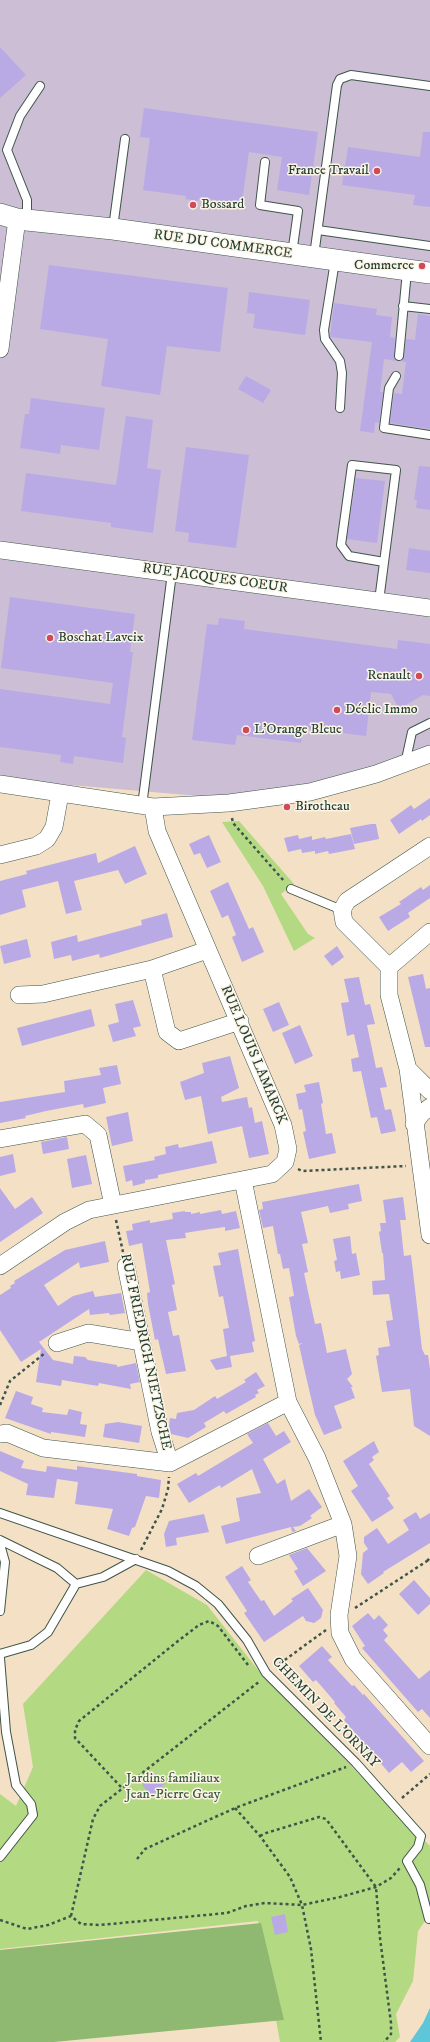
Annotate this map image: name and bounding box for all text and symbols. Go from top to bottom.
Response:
place label: France Travail [288,163,369,179]
marker: France Travail [372,166,382,176]
place label: Bossard [201,197,244,213]
marker: Bossard [188,200,198,210]
street label: RUE DU COMMERCE [152,227,294,263]
place label: Commerce [354,258,414,274]
marker: Commerce [417,261,427,271]
street label: RUE JACQUES COEUR [141,560,289,598]
place label: Boschat Laveix [58,630,144,646]
marker: Boschat Laveix [45,633,55,643]
place label: Renault [367,668,411,684]
marker: Renault [414,671,424,681]
place label: Déclic Immo [345,702,418,718]
marker: Déclic Immo [332,705,342,715]
place label: L'Orange Bleue [254,722,342,738]
marker: L'Orange Bleue [241,725,251,735]
place label: Birotheau [295,799,350,815]
marker: Birotheau [282,802,292,812]
street label: RUE LOUIS LAMARCK [216,983,290,1127]
street label: RUE FRIEDRICH NIETZSCHE [116,1252,174,1452]
street label: CHEMIN DE L'ORNAY [268,1654,382,1772]
park label: Jardins familiaux Jean-Pierre Geay [126,1771,220,1804]

